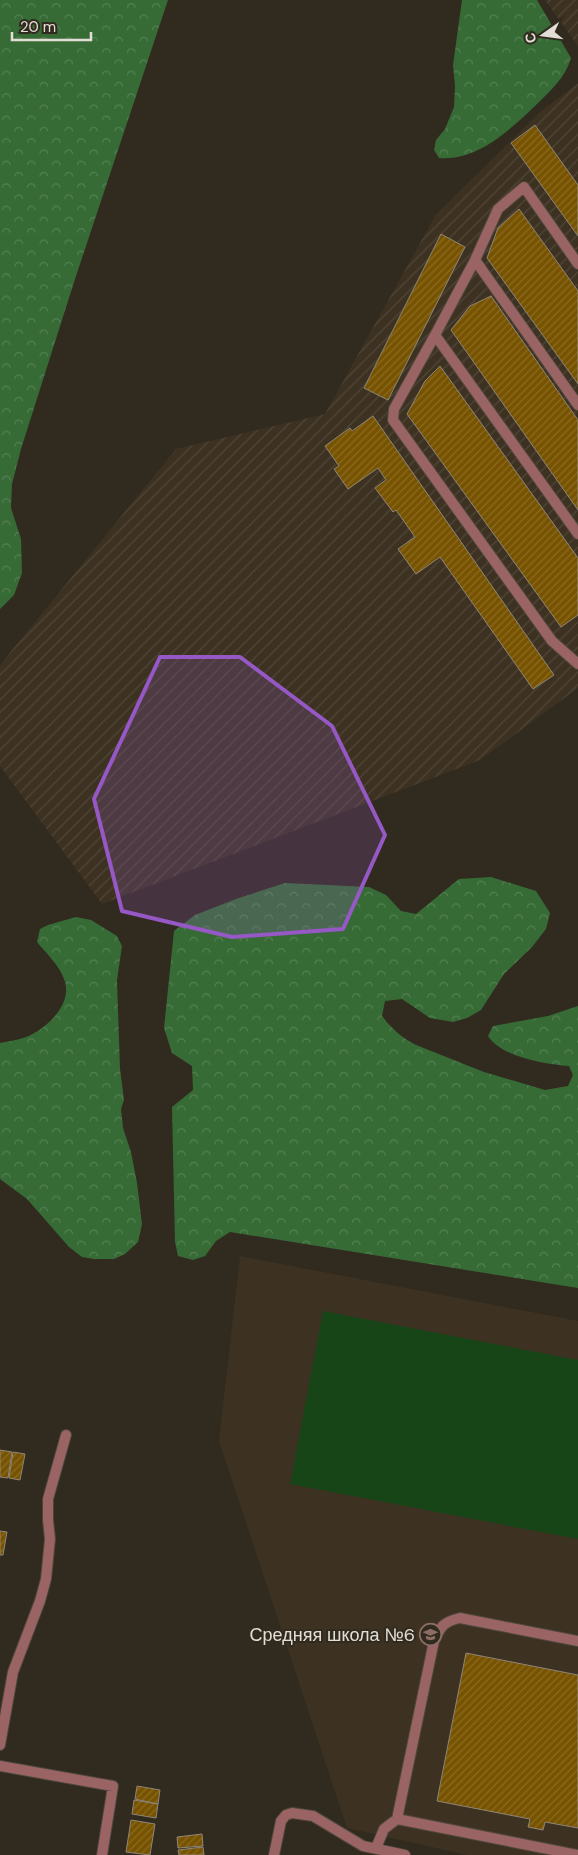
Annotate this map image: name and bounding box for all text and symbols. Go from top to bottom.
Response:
scale bar [12,10,91,42]
north arrow [518,10,568,60]
text: 20 m [20,17,56,37]
text: С [520,31,540,45]
place label: Средняя школа №6 [250,1623,415,1647]
school or university icon: Средняя школа №6 [419,1623,443,1647]

